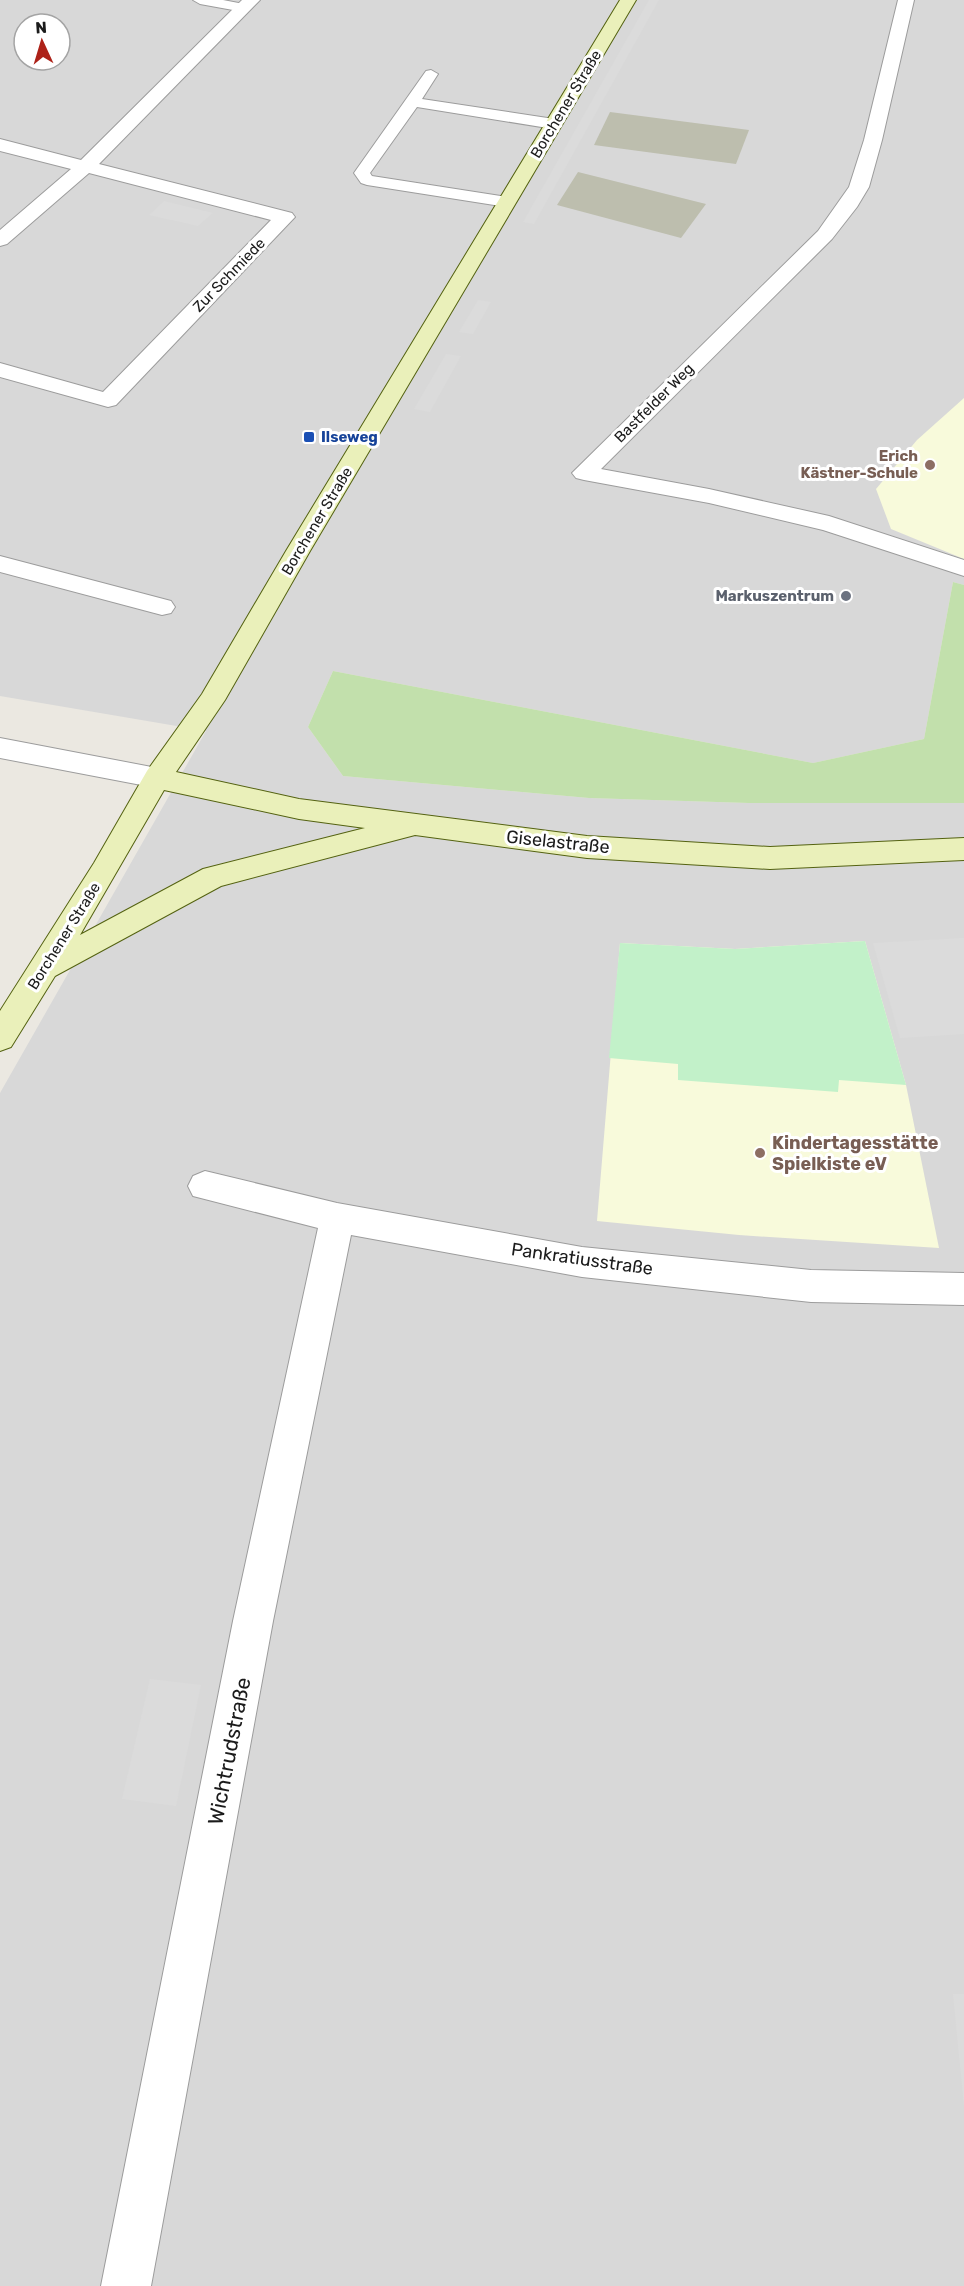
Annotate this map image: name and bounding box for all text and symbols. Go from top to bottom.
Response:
north arrow [12,12,72,72]
text: N [35,18,47,37]
street label: Borchener Straße [527,47,605,161]
street label: Zur Schmiede [189,234,269,316]
street label: Bastfelder Weg [611,360,697,446]
place label: Ilseweg [321,428,378,446]
marker: Ilseweg [302,430,316,444]
place label: Erich Kästner-Schule [801,447,918,482]
marker: Erich Kästner-Schule [923,458,937,472]
street label: Borchener Straße [278,464,356,578]
place label: Markuszentrum [715,587,834,605]
marker: Markuszentrum [839,589,853,603]
street label: Giselastraße [505,826,611,858]
street label: Borchener Straße [24,879,104,993]
place label: Kindertagesstätte Spielkiste eV [772,1132,939,1175]
marker: Kindertagesstätte Spielkiste eV [753,1146,767,1160]
street label: Pankratiusstraße [510,1238,654,1280]
street label: Wichtrudstraße [202,1675,256,1827]

